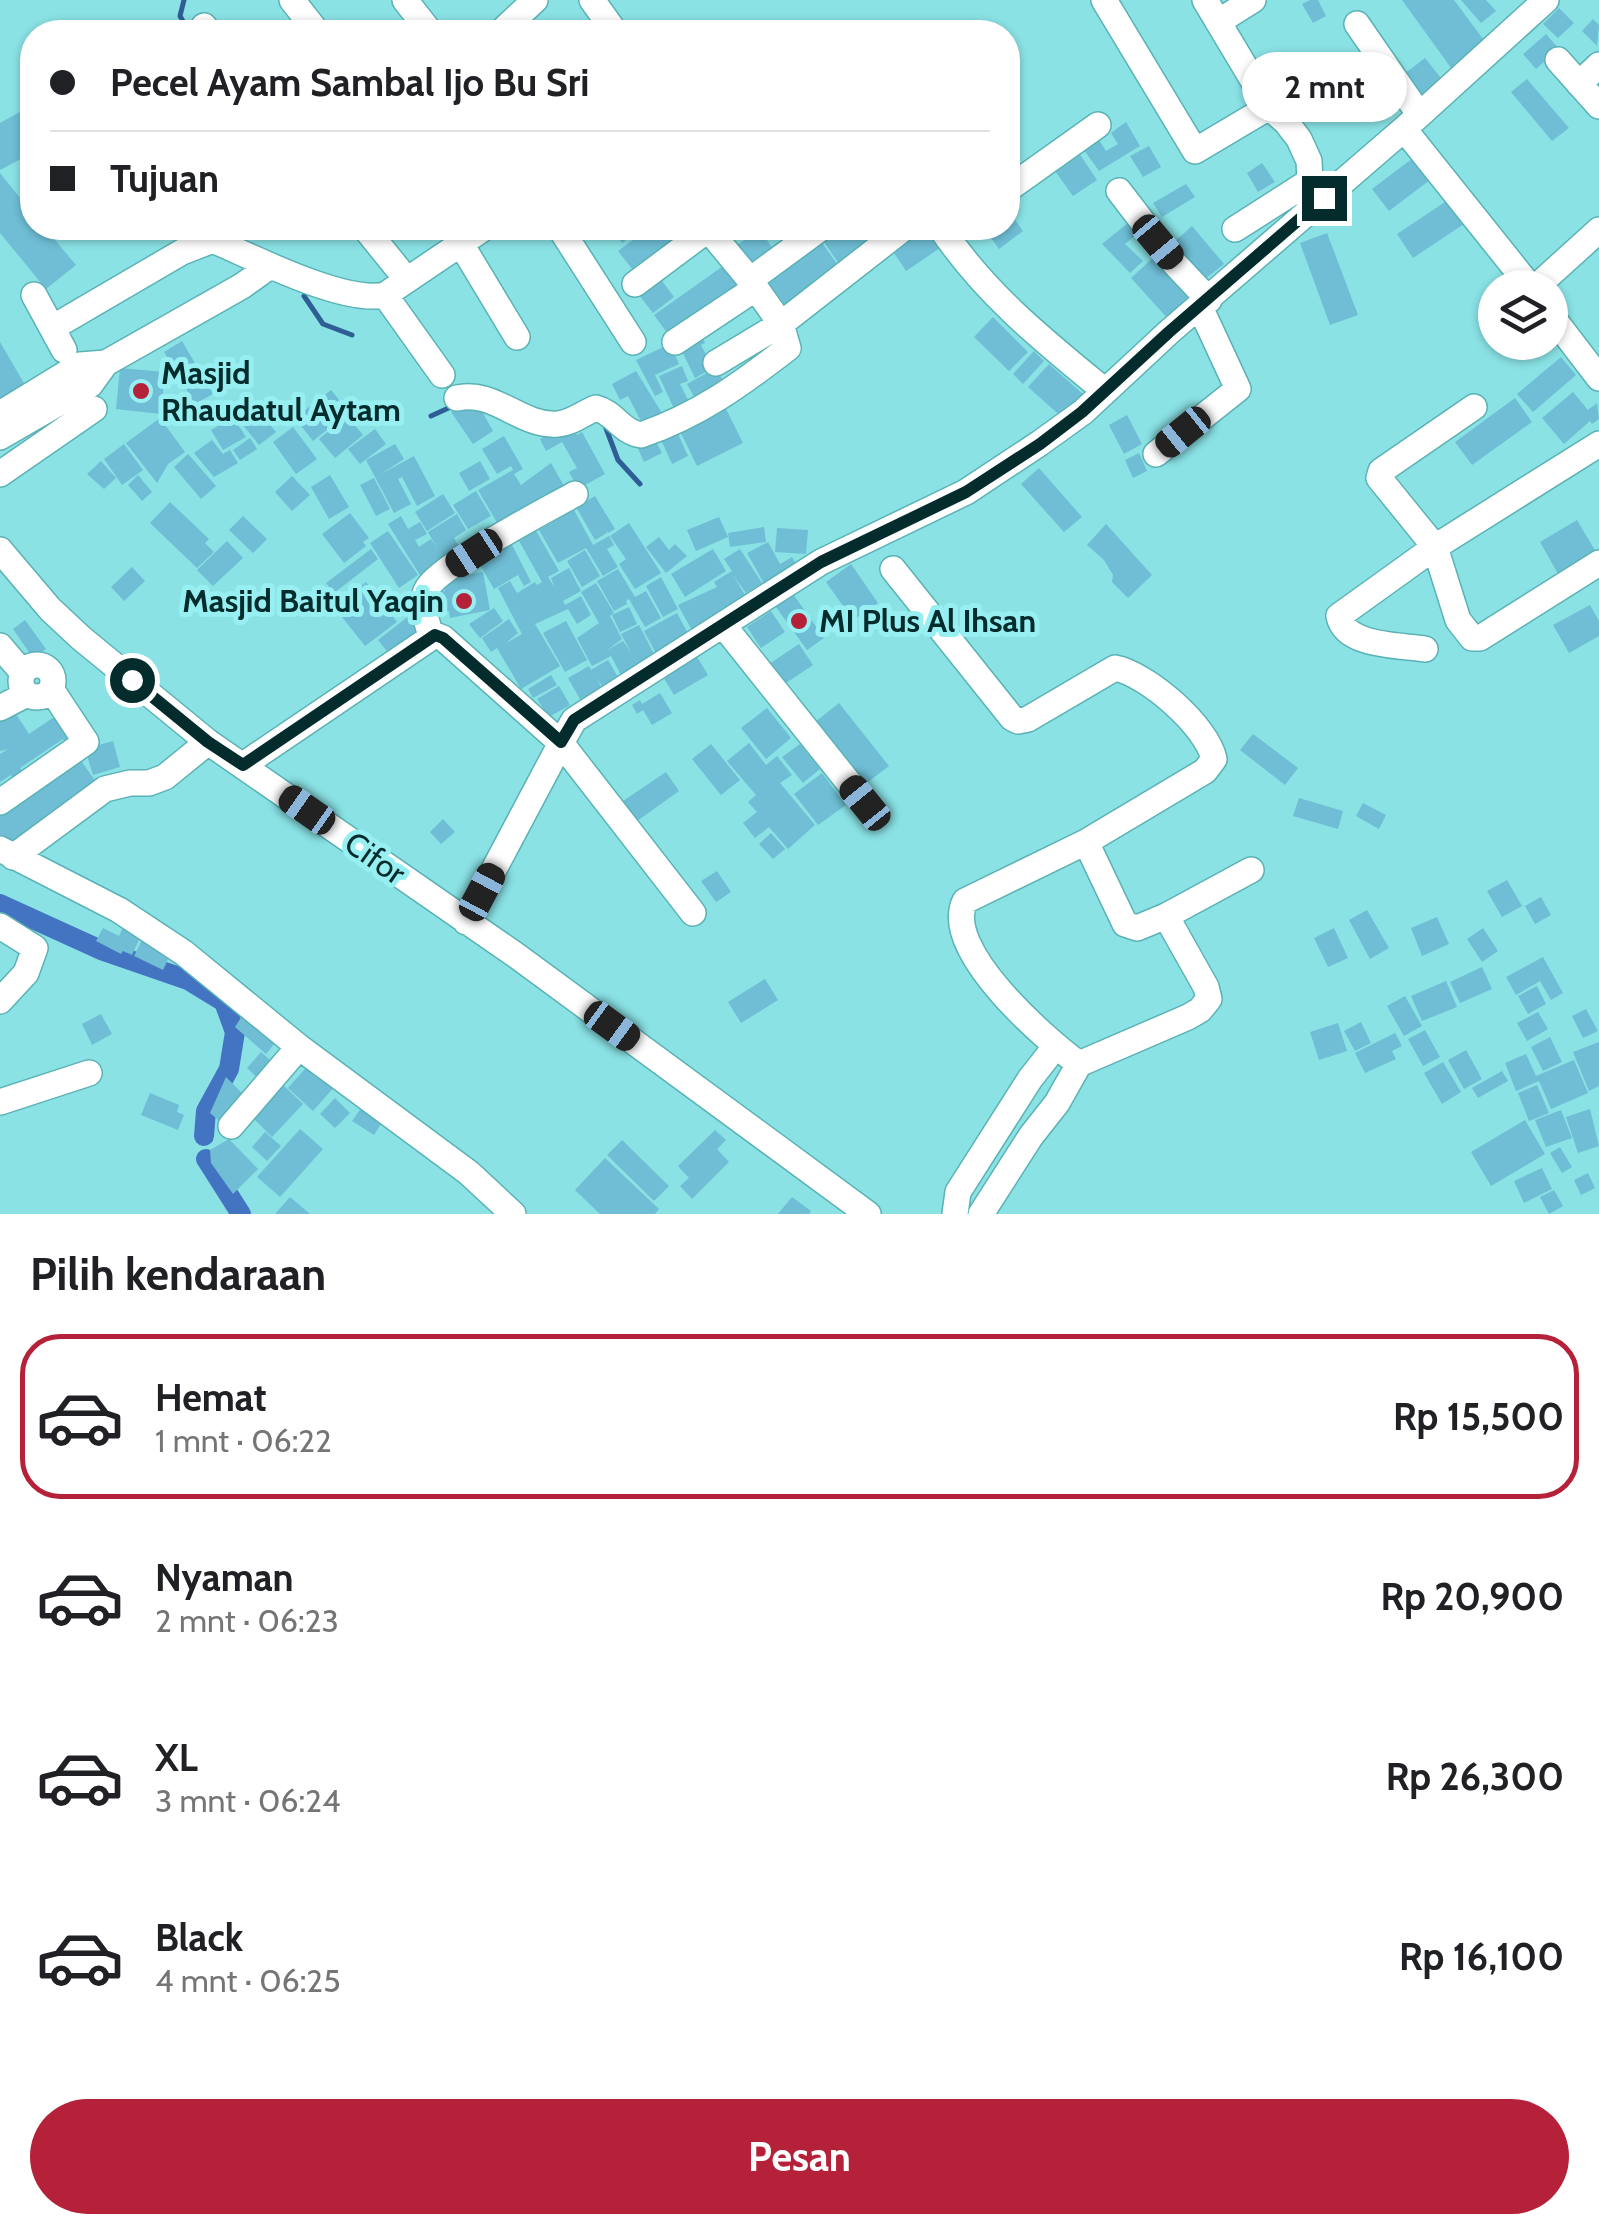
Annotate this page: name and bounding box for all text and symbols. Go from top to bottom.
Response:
callout: 2 mnt [1242,53,1406,123]
text: Pecel Ayam Sambal Ijo Bu Sri [110,59,589,106]
text: 2 mnt [1284,67,1365,106]
text: Tujuan [110,155,219,202]
route end [1302,176,1347,221]
car [1127,209,1189,275]
map controls [1478,270,1568,360]
button: layers [1478,270,1568,360]
place label: Masjid Rhaudatul Aytam [161,353,401,429]
marker: Masjid Rhaudatul Aytam [130,380,152,402]
car [1150,401,1216,463]
car [441,524,507,582]
place label: Masjid Baitul Yaqin [182,581,444,620]
marker: Masjid Baitul Yaqin [453,590,475,612]
place label: MI Plus Al Ihsan [819,601,1036,640]
marker: MI Plus Al Ihsan [788,610,810,632]
route start [110,658,155,703]
car [834,770,896,836]
car [274,781,340,839]
street label: Cifor [337,823,414,893]
car [455,858,509,926]
car [579,996,645,1056]
text: Pilih kendaraan [30,1247,326,1301]
icon: car [35,1372,125,1462]
text: Hemat [155,1374,267,1421]
text: Rp 15,500 [1393,1393,1564,1440]
text: 1 mnt · 06:22 [155,1421,332,1460]
icon: car [35,1552,125,1642]
text: Nyaman [155,1554,294,1601]
text: Rp 20,900 [1380,1573,1564,1620]
text: 2 mnt · 06:23 [155,1601,339,1640]
icon: car [35,1732,125,1822]
text: XL [155,1734,198,1781]
text: Rp 26,300 [1386,1753,1564,1800]
text: 3 mnt · 06:24 [155,1781,340,1820]
icon: car [35,1912,125,2002]
text: Black [155,1914,243,1961]
text: Rp 16,100 [1399,1933,1564,1980]
text: 4 mnt · 06:25 [155,1961,340,2000]
button: Pesan [30,2099,1569,2214]

